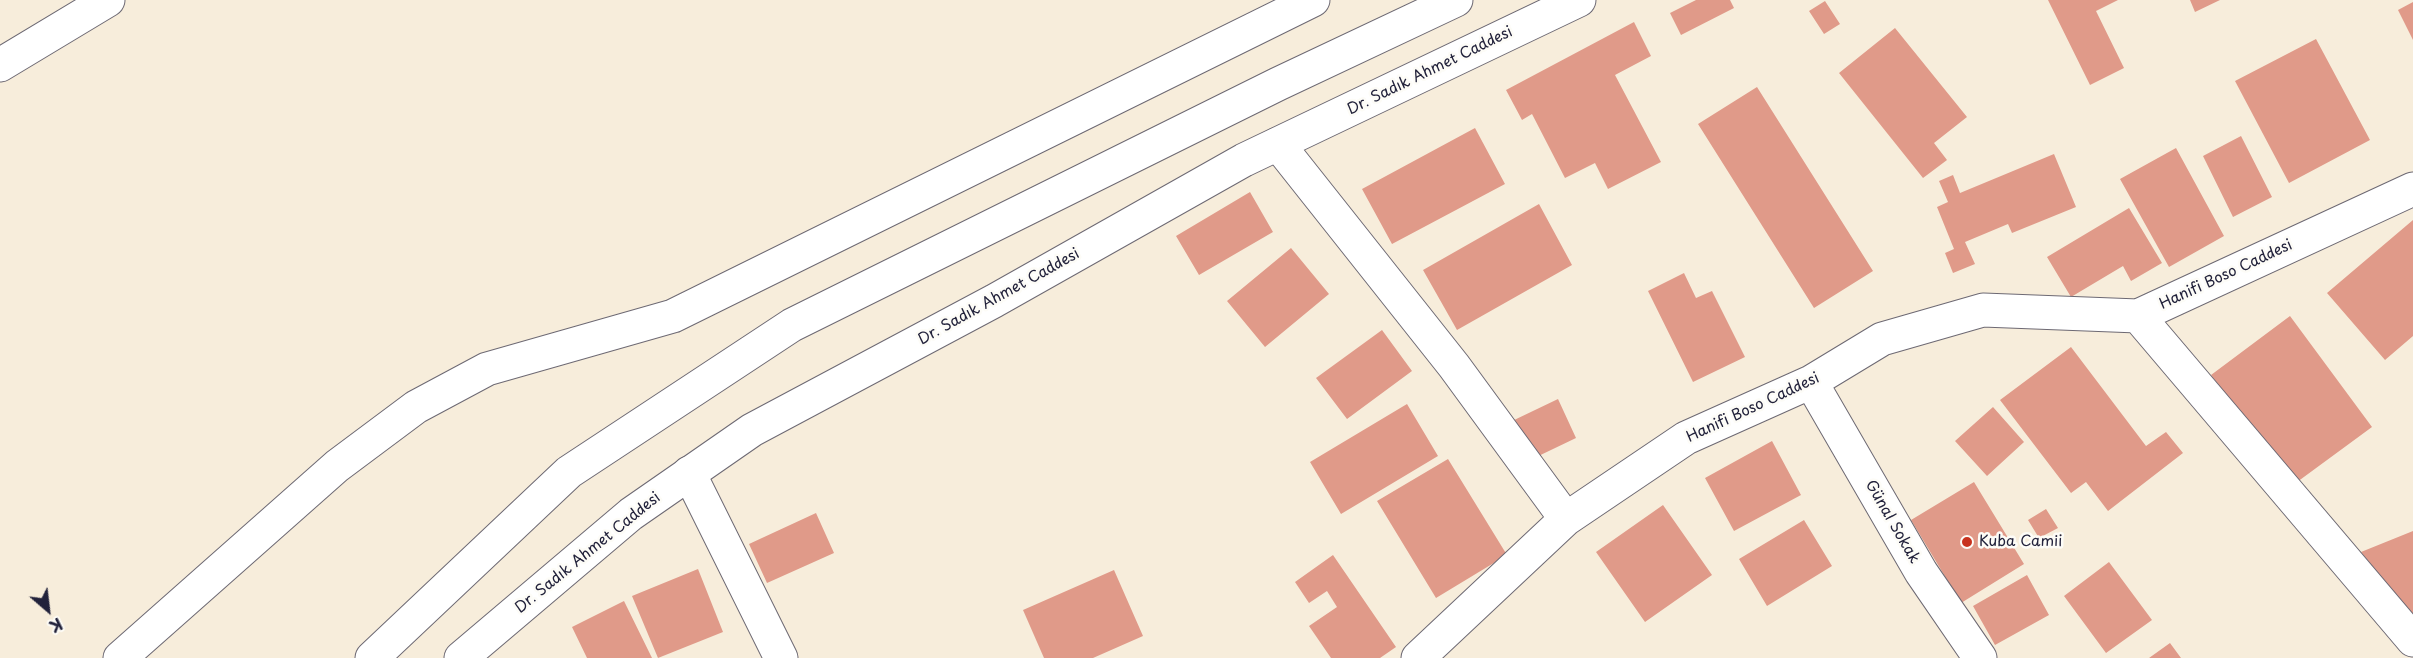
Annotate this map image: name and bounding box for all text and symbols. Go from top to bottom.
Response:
street label: Dr. Sadık Ahmet Caddesi [1344,23,1516,119]
street label: Hanifi Boso Caddesi [2157,236,2295,314]
street label: Dr. Sadık Ahmet Caddesi [915,245,1083,349]
street label: Hanifi Boso Caddesi [1684,369,1822,447]
street label: Günal Sokak [1861,477,1923,567]
street label: Dr. Sadık Ahmet Caddesi [512,489,664,617]
place label: Kuba Camii [1979,533,2062,551]
marker: Kuba Camii [1960,535,1974,549]
north arrow [18,580,78,640]
text: K [46,613,67,639]

